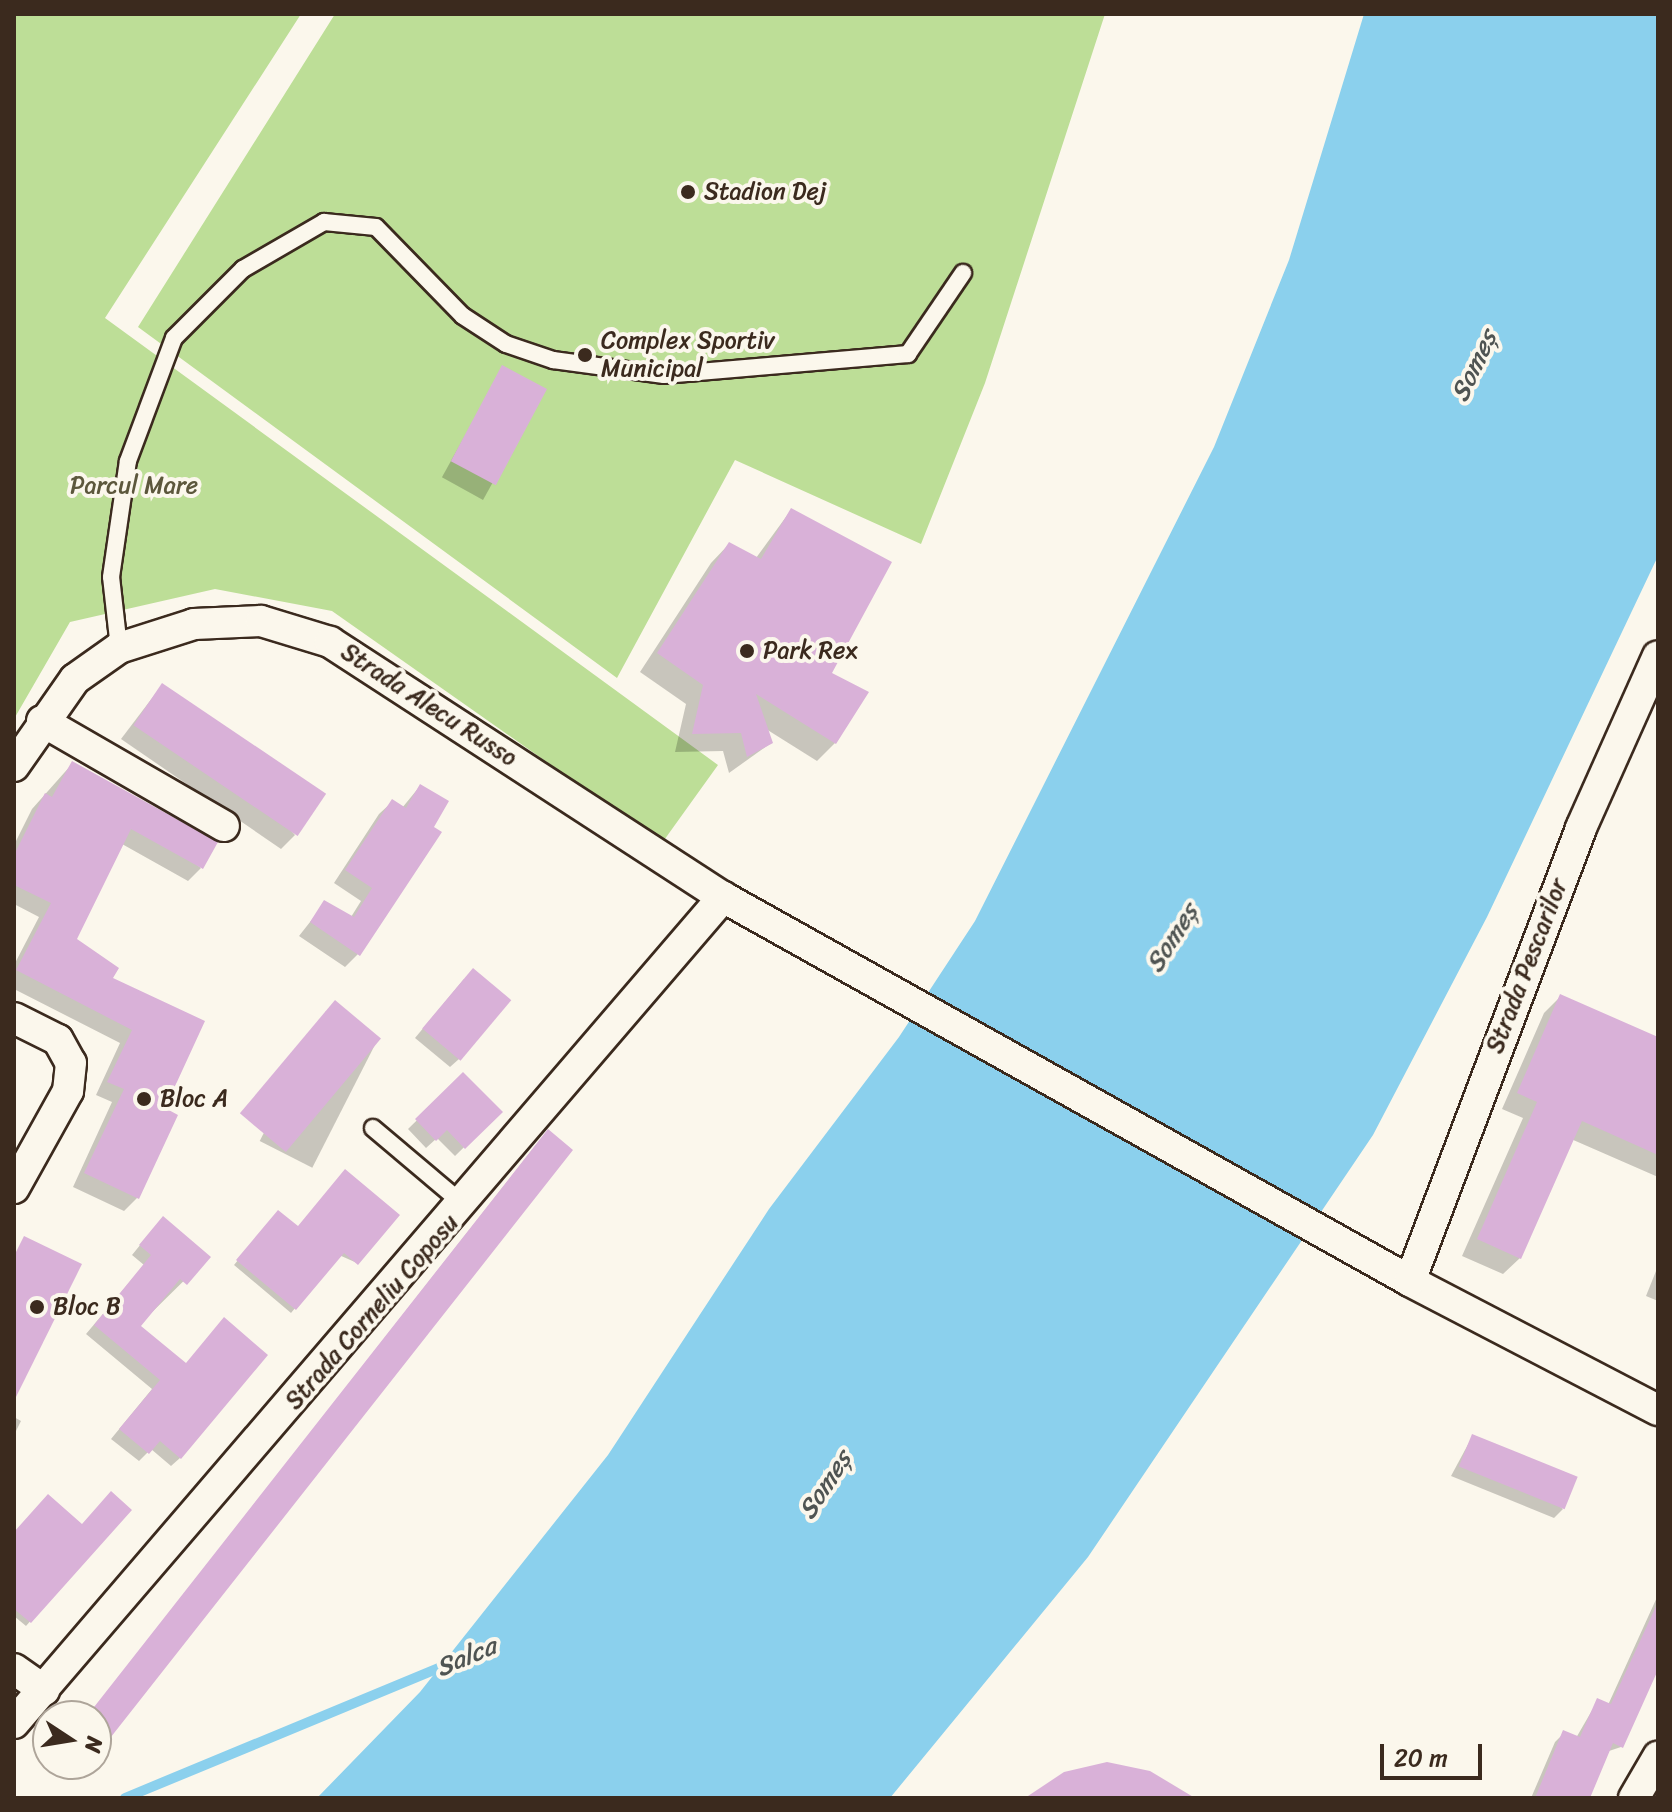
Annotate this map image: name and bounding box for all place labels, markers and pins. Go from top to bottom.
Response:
place label: Stadion Dej [704,178,827,206]
marker: Stadion Dej [679,183,697,201]
place label: Complex Sportiv Municipal [601,327,774,383]
marker: Complex Sportiv Municipal [576,346,594,364]
place label: Park Rex [763,637,858,665]
marker: Park Rex [738,642,756,660]
place label: Bloc A [160,1085,228,1113]
marker: Bloc A [135,1090,153,1108]
place label: Bloc B [53,1293,121,1321]
marker: Bloc B [28,1298,46,1316]

